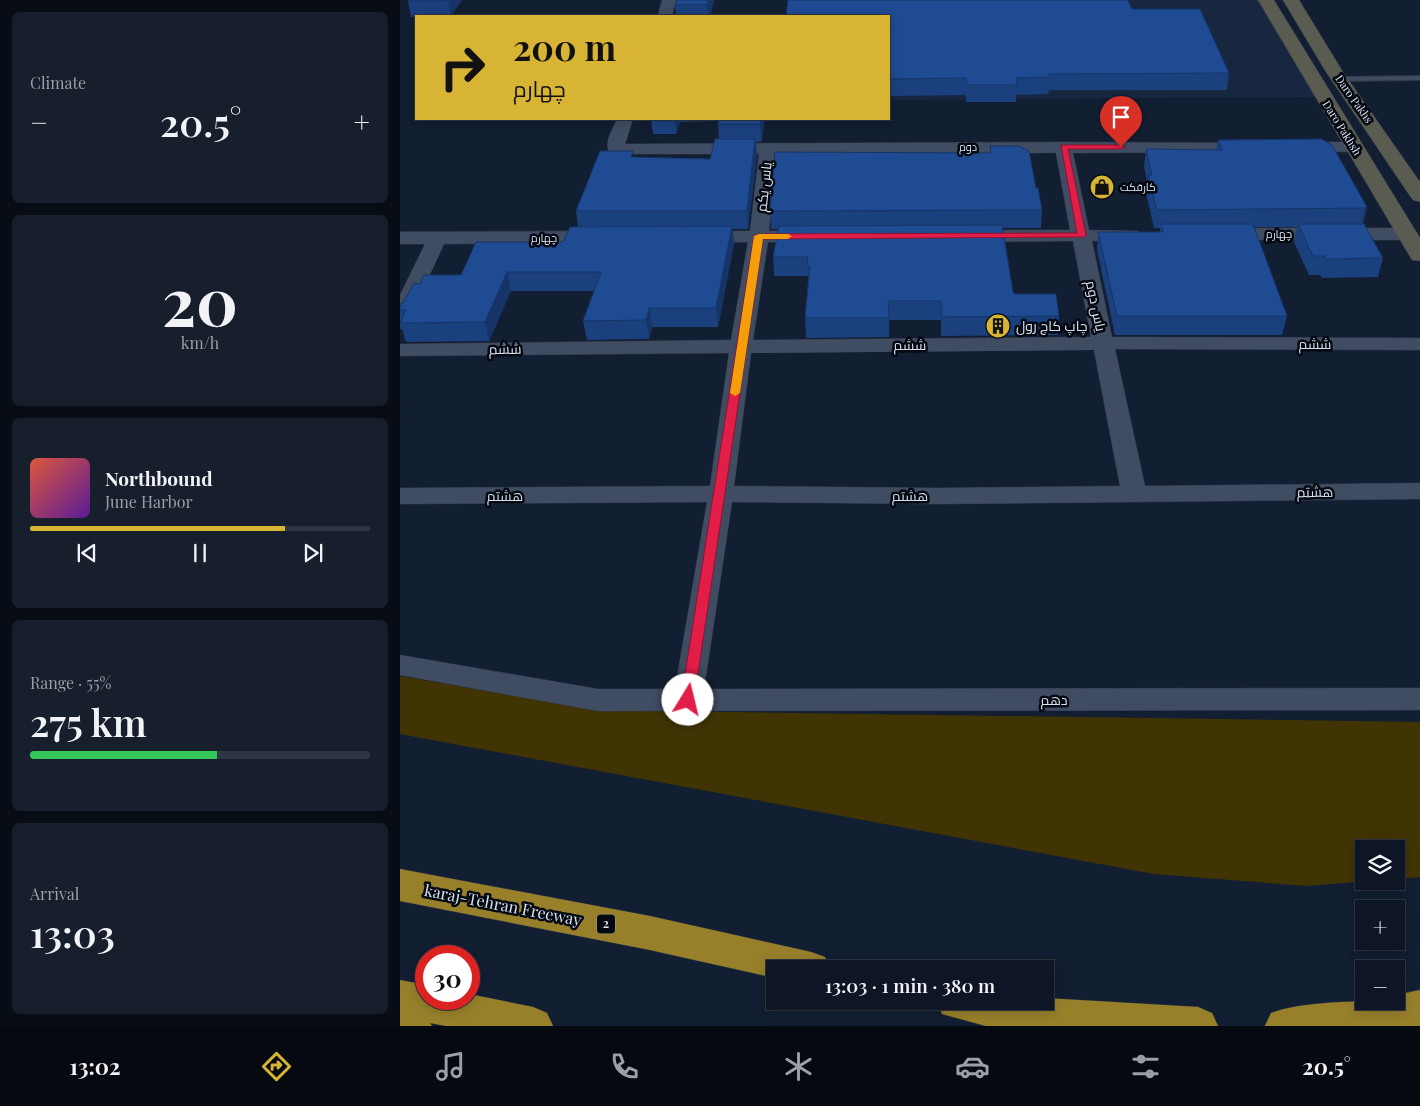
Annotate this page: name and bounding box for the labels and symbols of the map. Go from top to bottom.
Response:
street label: Daro Pakhs [1332,72,1377,126]
pin [1100,96,1142,147]
street label: Daro Pakhsh [1320,97,1366,159]
street label: دوم [959,139,977,155]
street label: یاس یکم [751,161,777,213]
shop icon: کارفکت [1089,174,1115,200]
place label: کارفکت [1120,179,1156,194]
street label: چهارم [1266,226,1292,242]
street label: چهارم [531,230,557,246]
street label: یاس دوم [1081,279,1111,334]
building icon: چاپ کاج رول [985,313,1011,339]
place label: چاپ کاج رول [1016,316,1088,336]
street label: ششم [1299,334,1331,354]
street label: ششم [894,335,926,355]
street label: ششم [488,339,522,359]
street label: هشتم [1297,482,1333,502]
street label: هشتم [487,486,523,506]
street label: هشتم [892,486,928,506]
position arrow [661,673,713,725]
street label: دهم [1040,690,1068,710]
street label: karaj-Tehran Freeway [423,879,583,930]
road number: 2 [597,914,615,934]
speed limit sign: 30 [415,945,480,1010]

